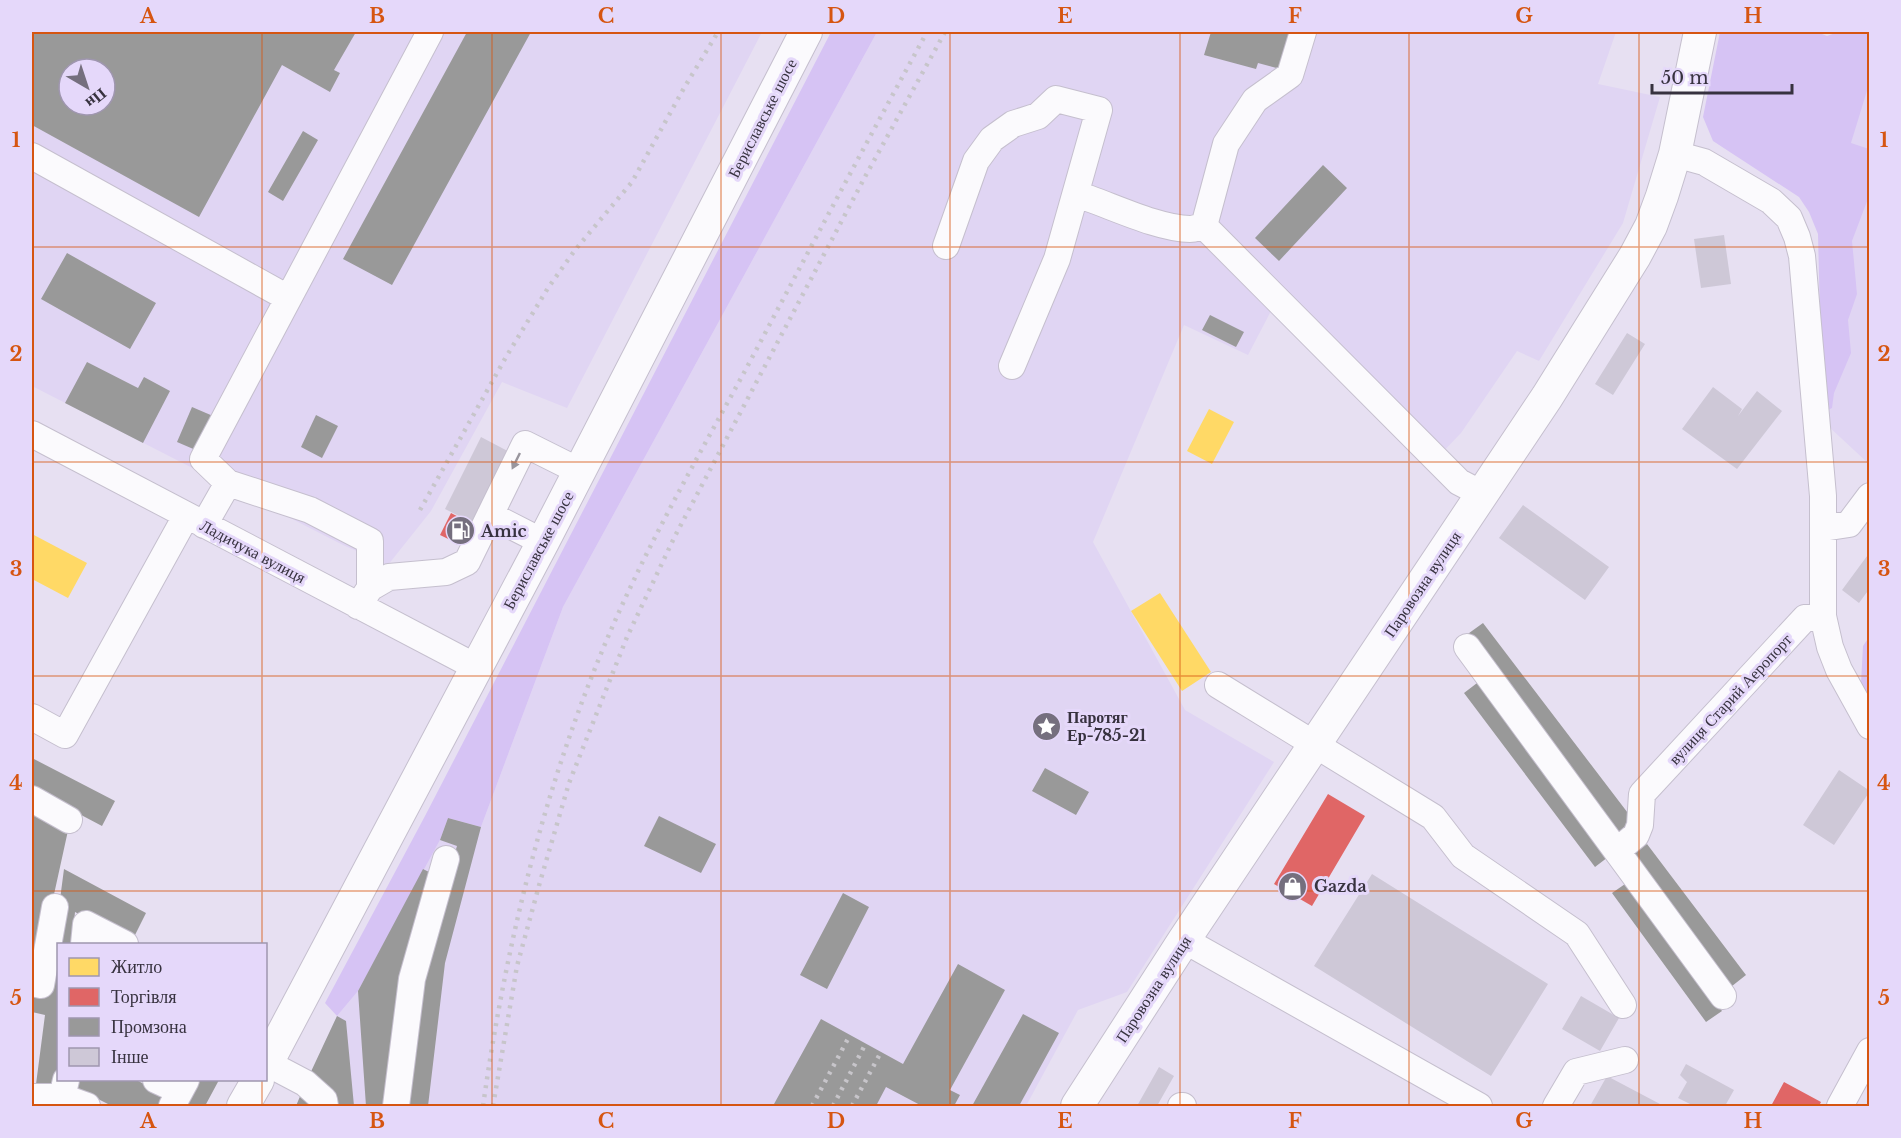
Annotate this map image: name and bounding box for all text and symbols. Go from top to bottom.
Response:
text: A [139,4,157,28]
text: B [369,4,385,28]
text: C [598,4,614,28]
text: D [827,4,845,28]
text: E [1057,4,1073,28]
text: F [1288,4,1302,28]
text: G [1515,4,1533,28]
text: H [1744,4,1763,28]
street label: Бериславське шосе [723,55,801,181]
north arrow [57,57,117,117]
scale bar [1652,57,1792,95]
text: 50 m [1661,67,1709,89]
text: Пн [82,84,111,113]
text: 1 [12,128,21,152]
text: 1 [1880,128,1889,152]
text: 2 [9,342,23,366]
text: 2 [1877,342,1891,366]
one-way arrow [512,452,521,469]
street label: Бериславське шосе [498,487,578,613]
street label: Ладичука вулиця [197,515,310,588]
fuel station icon: Amic [444,515,476,547]
place label: Amic [480,521,526,541]
street label: Паровозна вулиця [1379,527,1465,641]
text: 3 [10,557,22,581]
text: 3 [1878,557,1890,581]
street label: вулиця Старий Аеропорт [1664,629,1796,769]
place label: Паротяг Ер-785-21 [1067,707,1146,745]
place icon: Паротяг Ер-785-21 [1030,710,1062,742]
text: 4 [9,771,23,795]
text: 4 [1877,771,1891,795]
shop icon: Gazda [1277,870,1309,902]
place label: Gazda [1314,876,1367,896]
street label: Паровозна вулиця [1111,931,1195,1046]
legend [57,943,267,1081]
text: Житло [111,956,162,978]
text: 5 [10,986,22,1010]
text: Торгівля [111,986,177,1008]
text: 5 [1878,986,1890,1010]
text: Промзона [111,1016,187,1038]
text: Інше [111,1046,148,1068]
text: A [139,1109,157,1133]
text: B [369,1109,385,1133]
text: C [598,1109,614,1133]
text: D [827,1109,845,1133]
text: E [1057,1109,1073,1133]
text: F [1288,1109,1302,1133]
text: G [1515,1109,1533,1133]
text: H [1744,1109,1763,1133]

